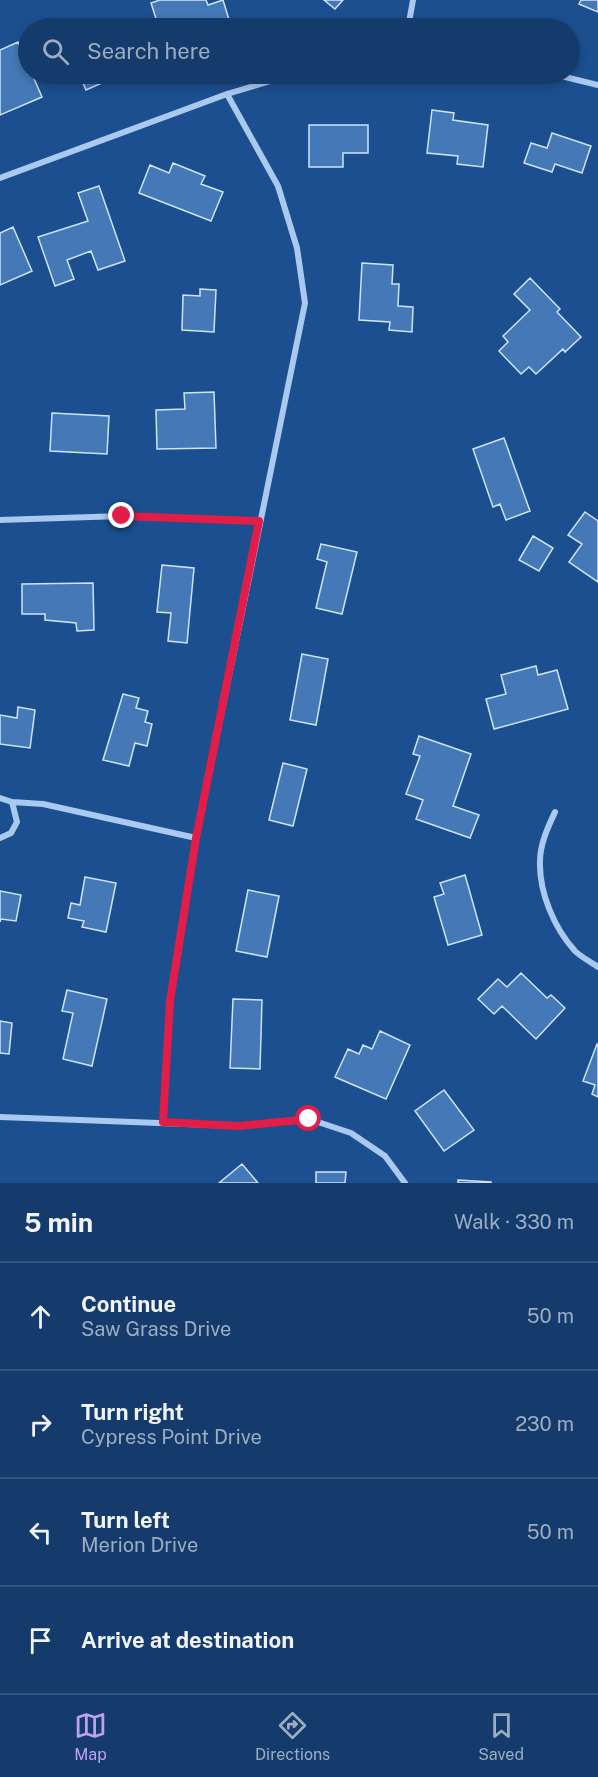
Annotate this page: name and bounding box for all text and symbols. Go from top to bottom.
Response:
search box [18,18,580,84]
icon: search [39,35,72,68]
text: Search here [87,38,211,64]
route end [108,502,134,528]
route start [295,1105,321,1131]
text: 5 min [24,1207,93,1238]
text: Walk · 330 m [454,1210,574,1234]
text: Continue [81,1291,176,1317]
icon: ahead [24,1300,57,1333]
text: 50 m [527,1304,574,1328]
text: Saw Grass Drive [81,1317,231,1341]
text: Turn right [81,1399,184,1425]
icon: right [24,1408,57,1441]
text: 230 m [515,1412,574,1436]
text: Cypress Point Drive [81,1425,262,1449]
text: Turn left [81,1507,170,1533]
icon: left [24,1516,57,1549]
text: 50 m [527,1520,574,1544]
text: Merion Drive [81,1533,198,1557]
icon: arrive [24,1624,57,1657]
text: Arrive at destination [81,1627,294,1653]
tab: Map [74,1709,107,1764]
tab: Directions [255,1709,330,1764]
tab: Saved [478,1709,524,1764]

